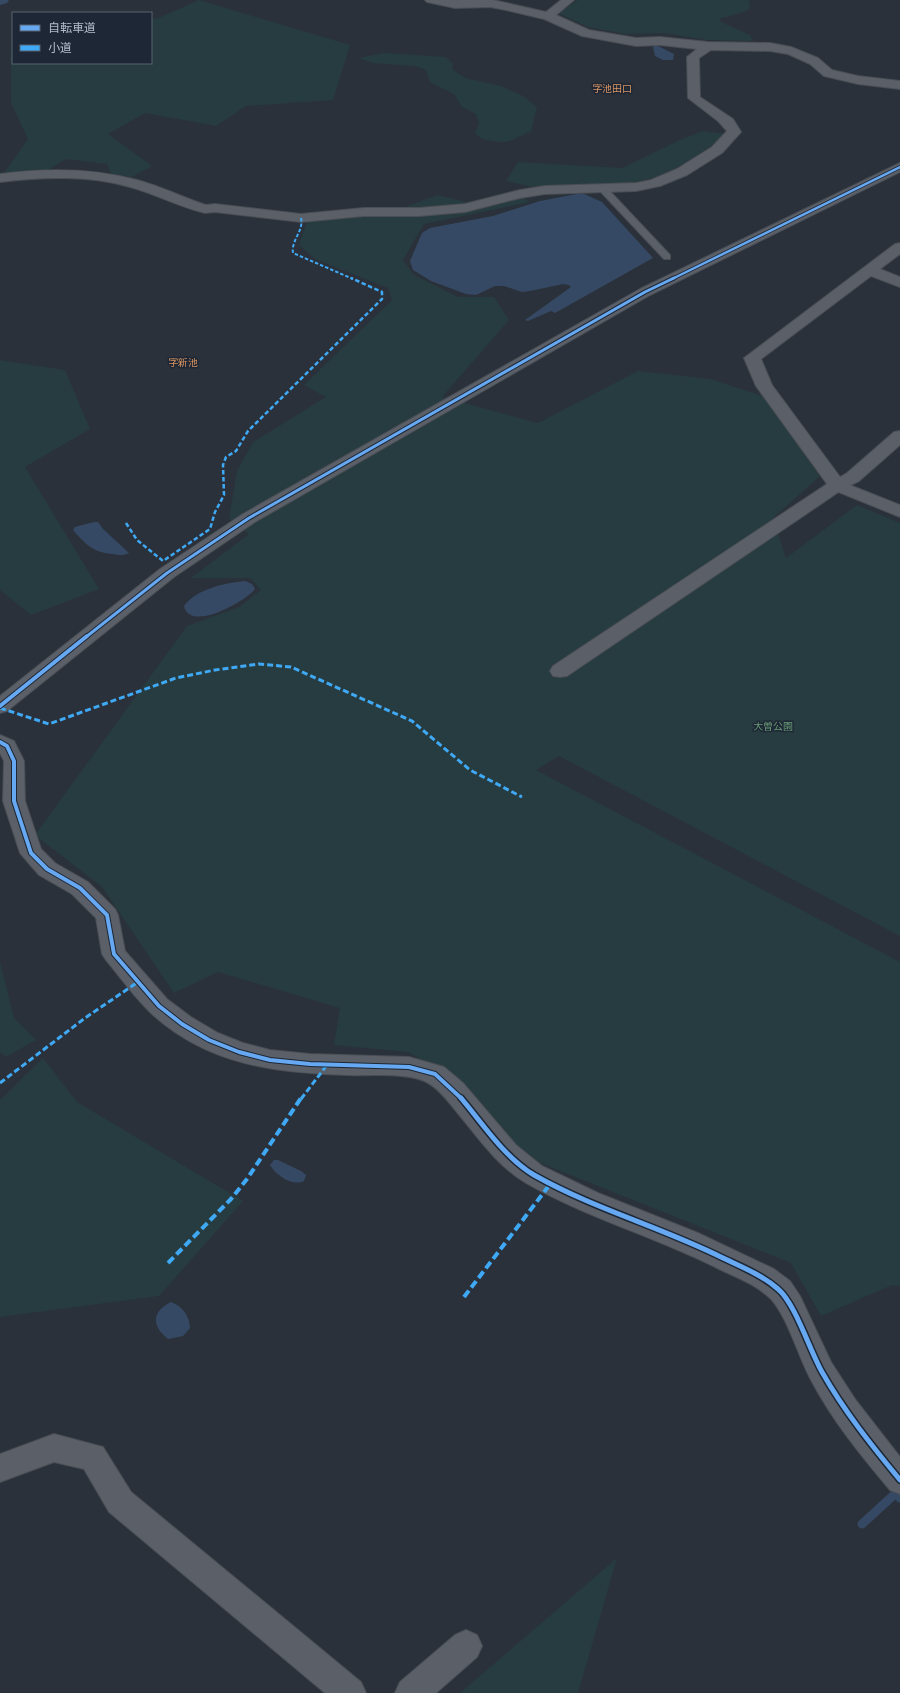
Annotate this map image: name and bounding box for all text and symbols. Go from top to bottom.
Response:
legend [12,12,152,64]
text: 自転車道 [48,20,96,35]
text: 小道 [48,40,72,55]
district label: 字池田口 [592,82,632,95]
district label: 字新池 [168,356,198,369]
park label: 大曽公園 [753,720,793,733]

